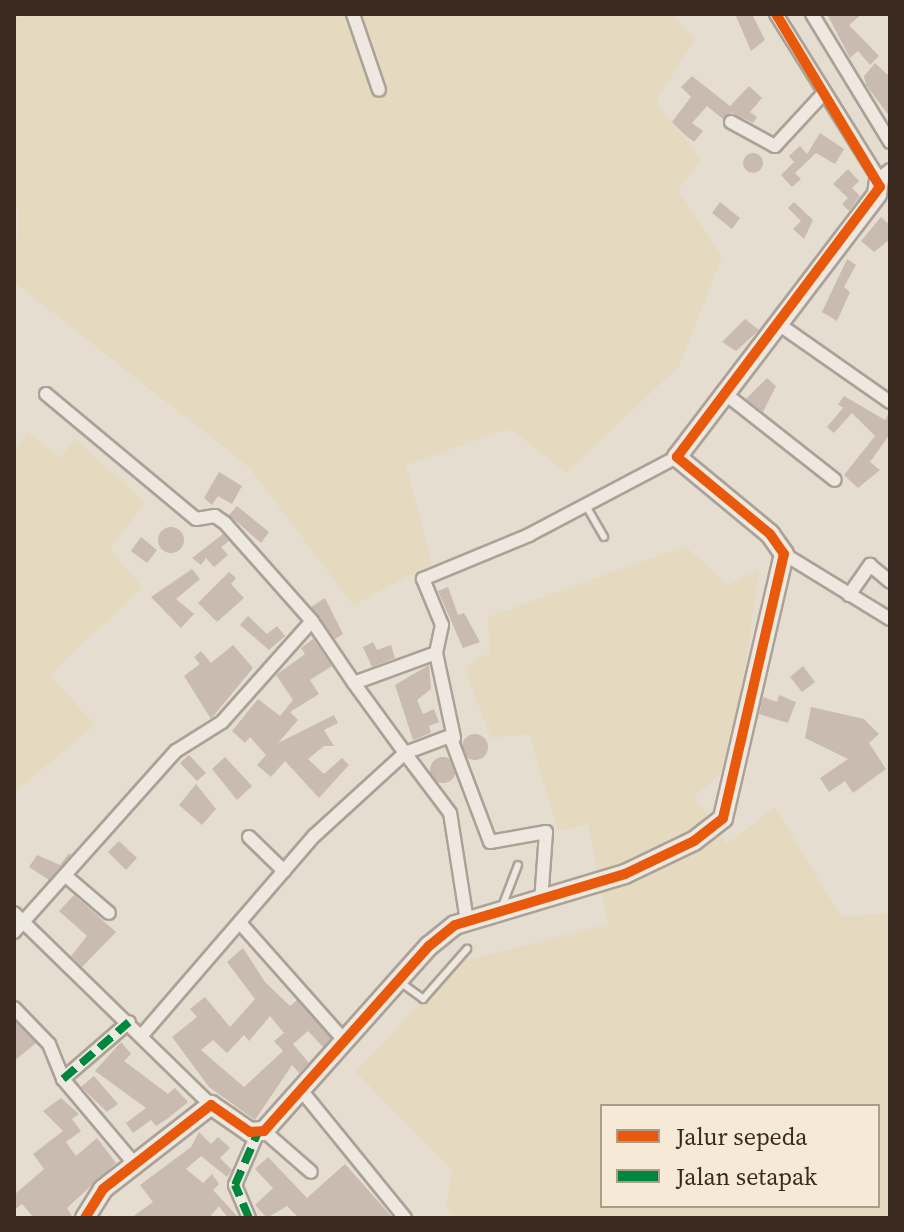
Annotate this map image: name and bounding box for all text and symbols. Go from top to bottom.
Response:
legend [600,1104,880,1208]
text: Jalur sepeda [676,1120,807,1153]
text: Jalan setapak [676,1160,817,1193]

